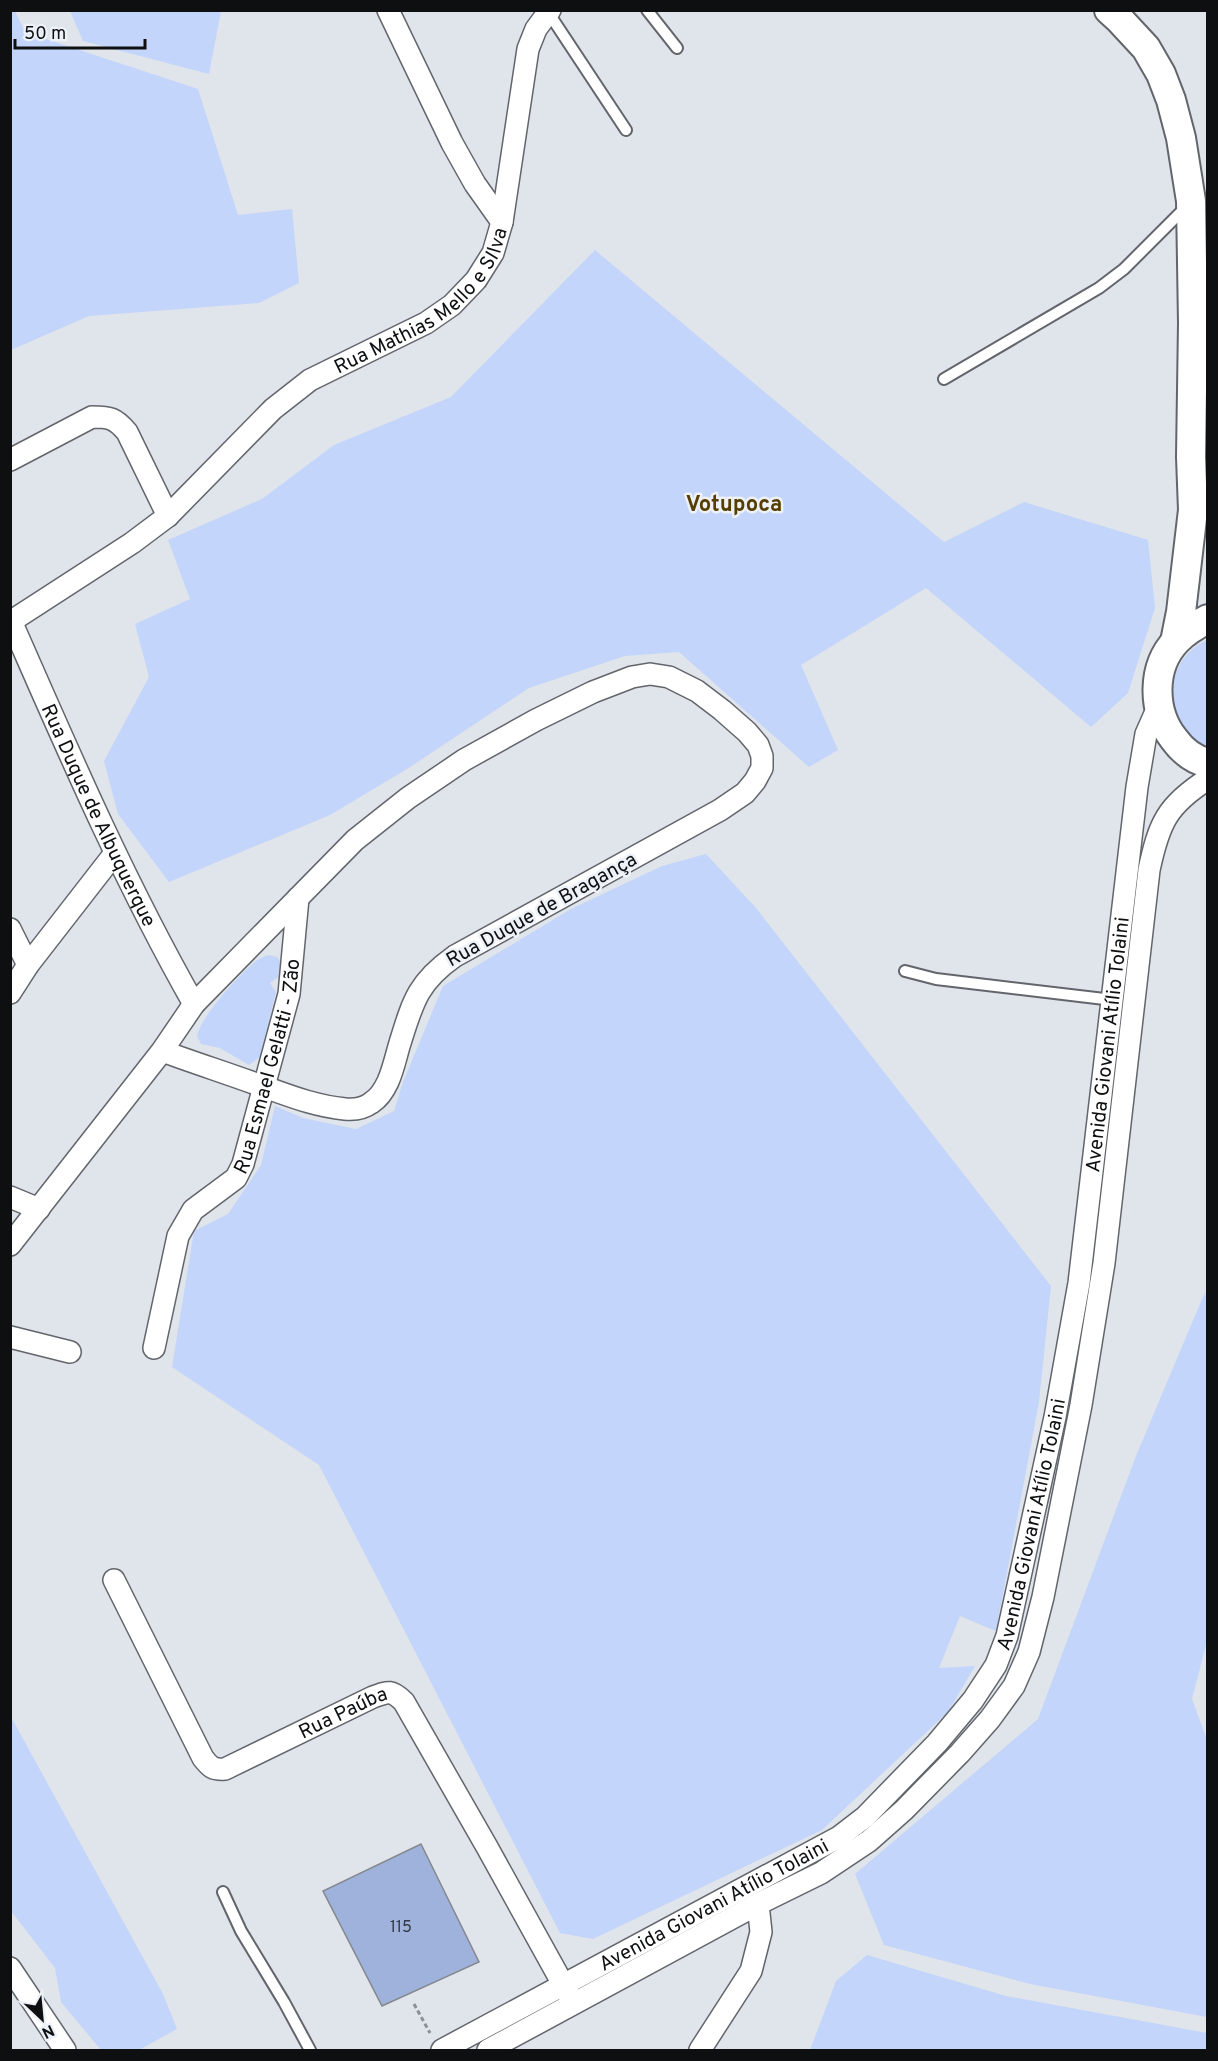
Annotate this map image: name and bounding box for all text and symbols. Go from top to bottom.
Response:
scale bar [15,12,146,50]
text: 50 m [24,23,66,46]
street label: Rua Mathias Mello e SIlva [330,225,515,381]
district label: Votupoca [686,492,782,519]
street label: Rua Duque de Albuquerque [34,700,161,932]
street label: Rua Duque de Bragança [442,847,642,974]
street label: Avenida Giovani Atílio Tolaini [1081,916,1137,1174]
street label: Rua Esmael Gelatti - Zão [229,958,307,1179]
street label: Avenida Giovani Atílio Tolaini [992,1397,1073,1654]
street label: Rua Paúba [295,1682,391,1746]
street label: Avenida Giovani Atílio Tolaini [595,1834,834,1978]
house number: 115 [390,1918,412,1938]
north arrow [12,1989,72,2049]
text: N [38,2019,57,2042]

